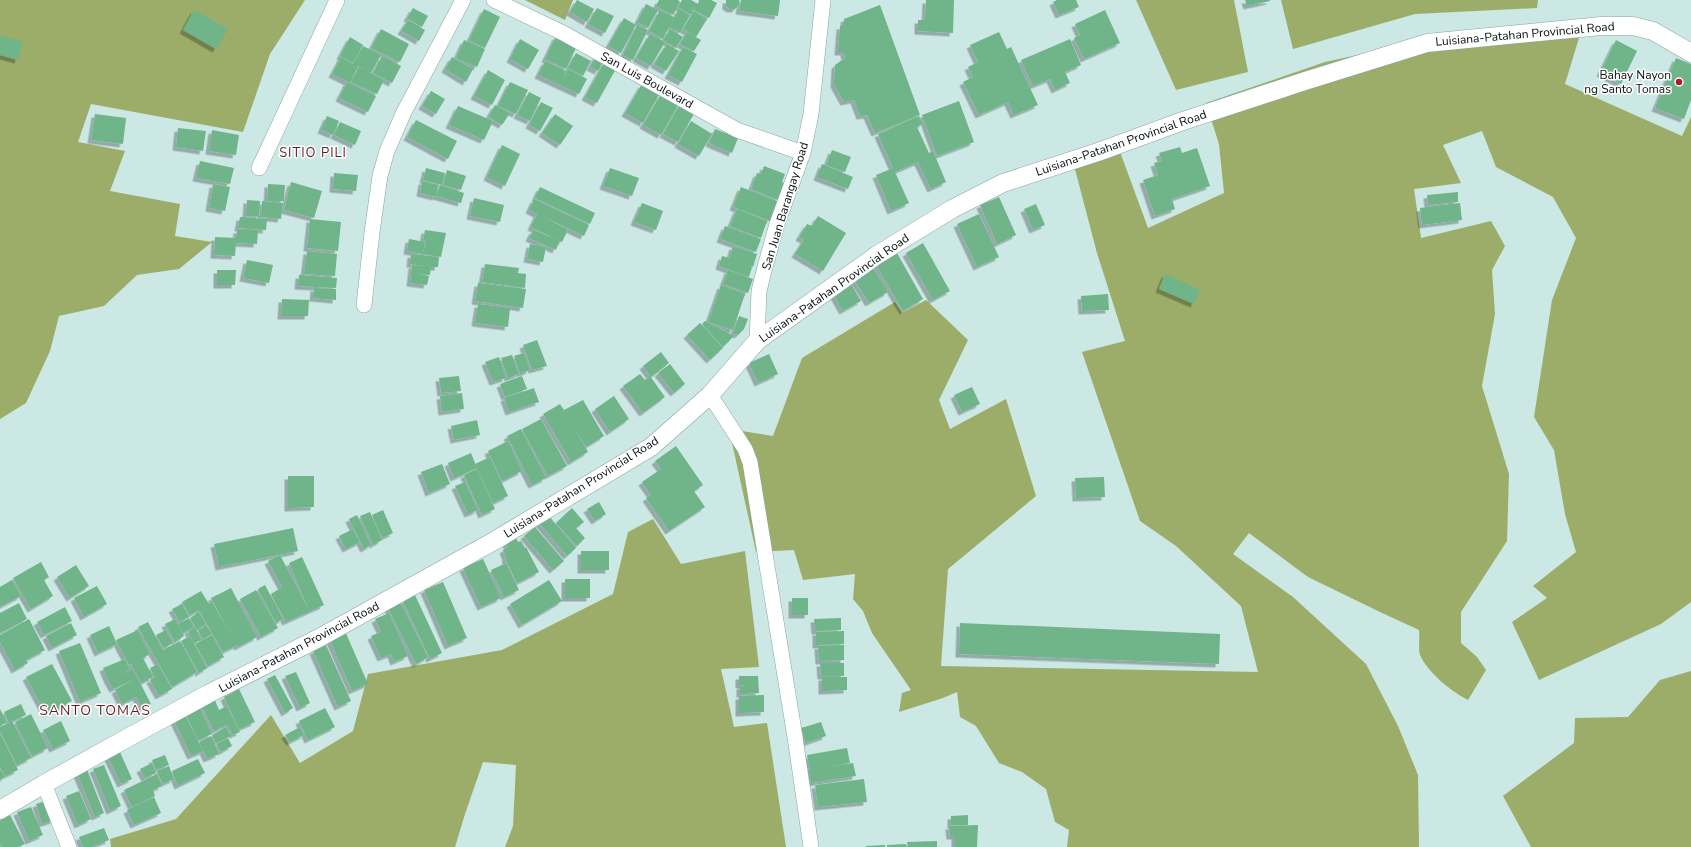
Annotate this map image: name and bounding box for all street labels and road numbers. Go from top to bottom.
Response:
street label: Luisiana-Patahan Provincial Road [1435,18,1615,50]
street label: San Luis Boulevard [598,48,696,112]
street label: Luisiana-Patahan Provincial Road [1033,106,1209,180]
street label: San Juan Barangay Road [758,140,812,272]
street label: Luisiana-Patahan Provincial Road [756,230,912,346]
street label: Luisiana-Patahan Provincial Road [501,433,661,541]
street label: Luisiana-Patahan Provincial Road [216,598,382,696]

